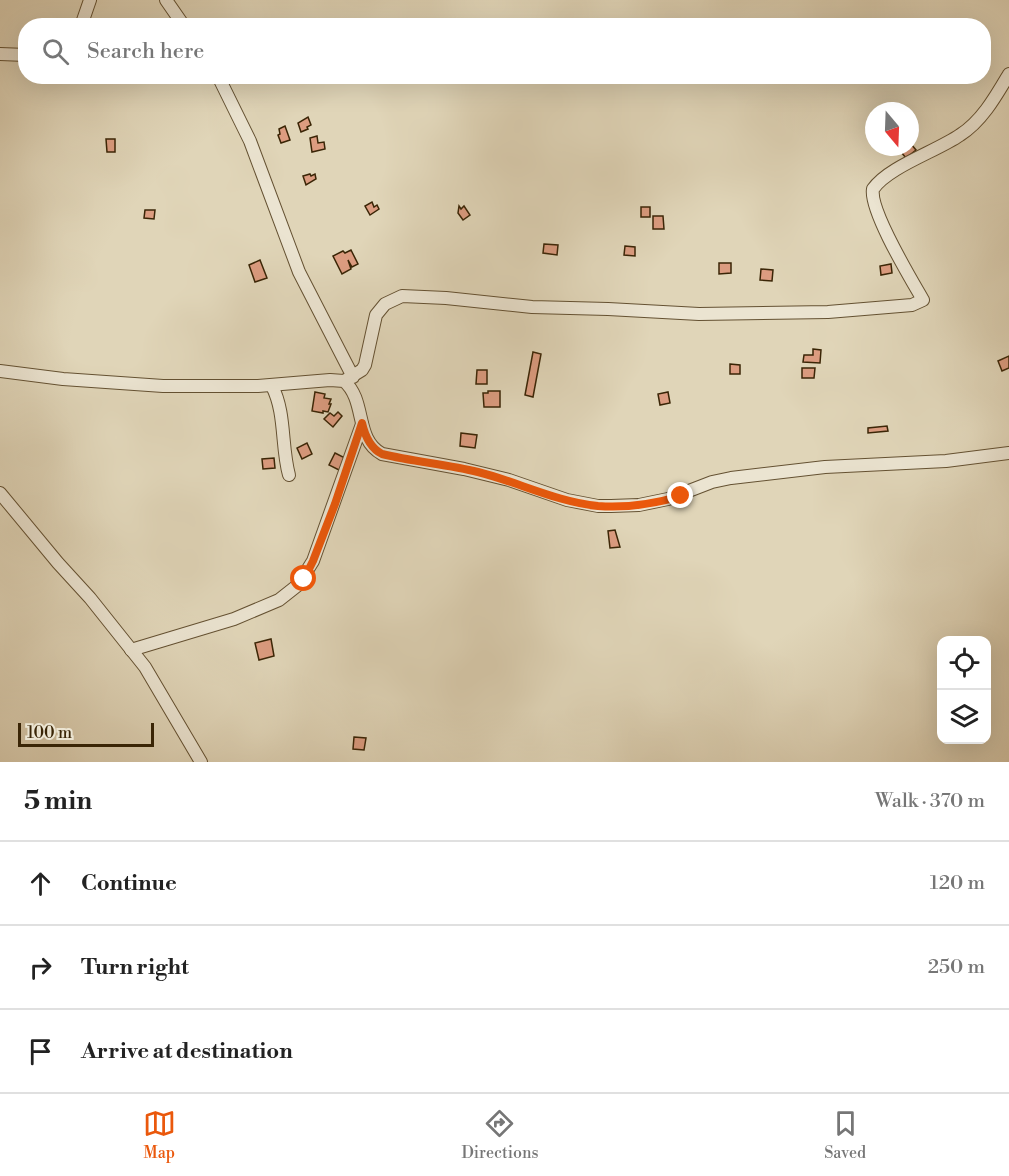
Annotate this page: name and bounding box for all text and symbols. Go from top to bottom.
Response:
search box [18,18,991,84]
icon: search [39,35,72,68]
text: Search here [87,38,204,65]
north arrow [865,102,919,156]
route end [667,482,693,508]
route start [290,565,316,591]
map controls [937,636,991,744]
button: locate [937,636,991,690]
button: layers [937,690,991,744]
scale bar [18,720,154,748]
text: 100 m [27,723,72,743]
text: 5 min [24,785,92,817]
text: Walk · 370 m [875,789,985,814]
icon: ahead [24,867,57,900]
text: Continue [81,870,177,897]
text: 120 m [930,871,985,896]
icon: right [24,951,57,984]
text: Turn right [81,954,189,981]
text: 250 m [928,955,985,980]
icon: arrive [24,1035,57,1068]
text: Arrive at destination [81,1038,293,1065]
tab: Map [143,1107,176,1163]
tab: Directions [461,1107,539,1163]
tab: Saved [824,1107,866,1163]

